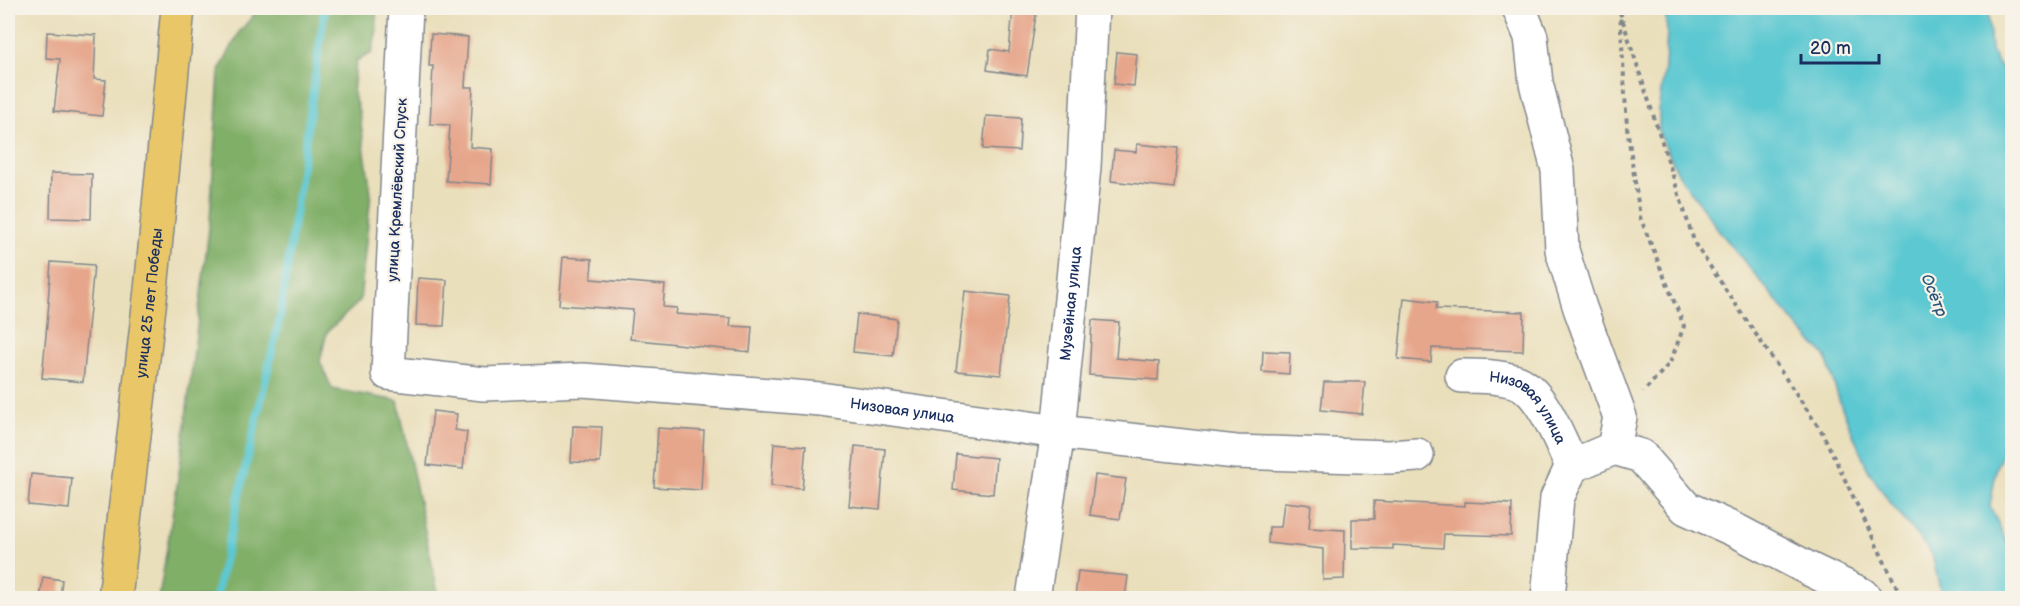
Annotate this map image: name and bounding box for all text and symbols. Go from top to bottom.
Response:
scale bar [1801,27,1879,65]
text: 20 m [1810,38,1851,59]
street label: улица Кремлёвский Спуск [383,98,412,282]
street label: улица 25 лет Победы [132,227,167,379]
street label: Музейная улица [1056,245,1086,362]
water label: Осётр [1916,271,1951,320]
street label: Низовая улица [1488,368,1570,447]
street label: Низовая улица [849,394,956,428]

